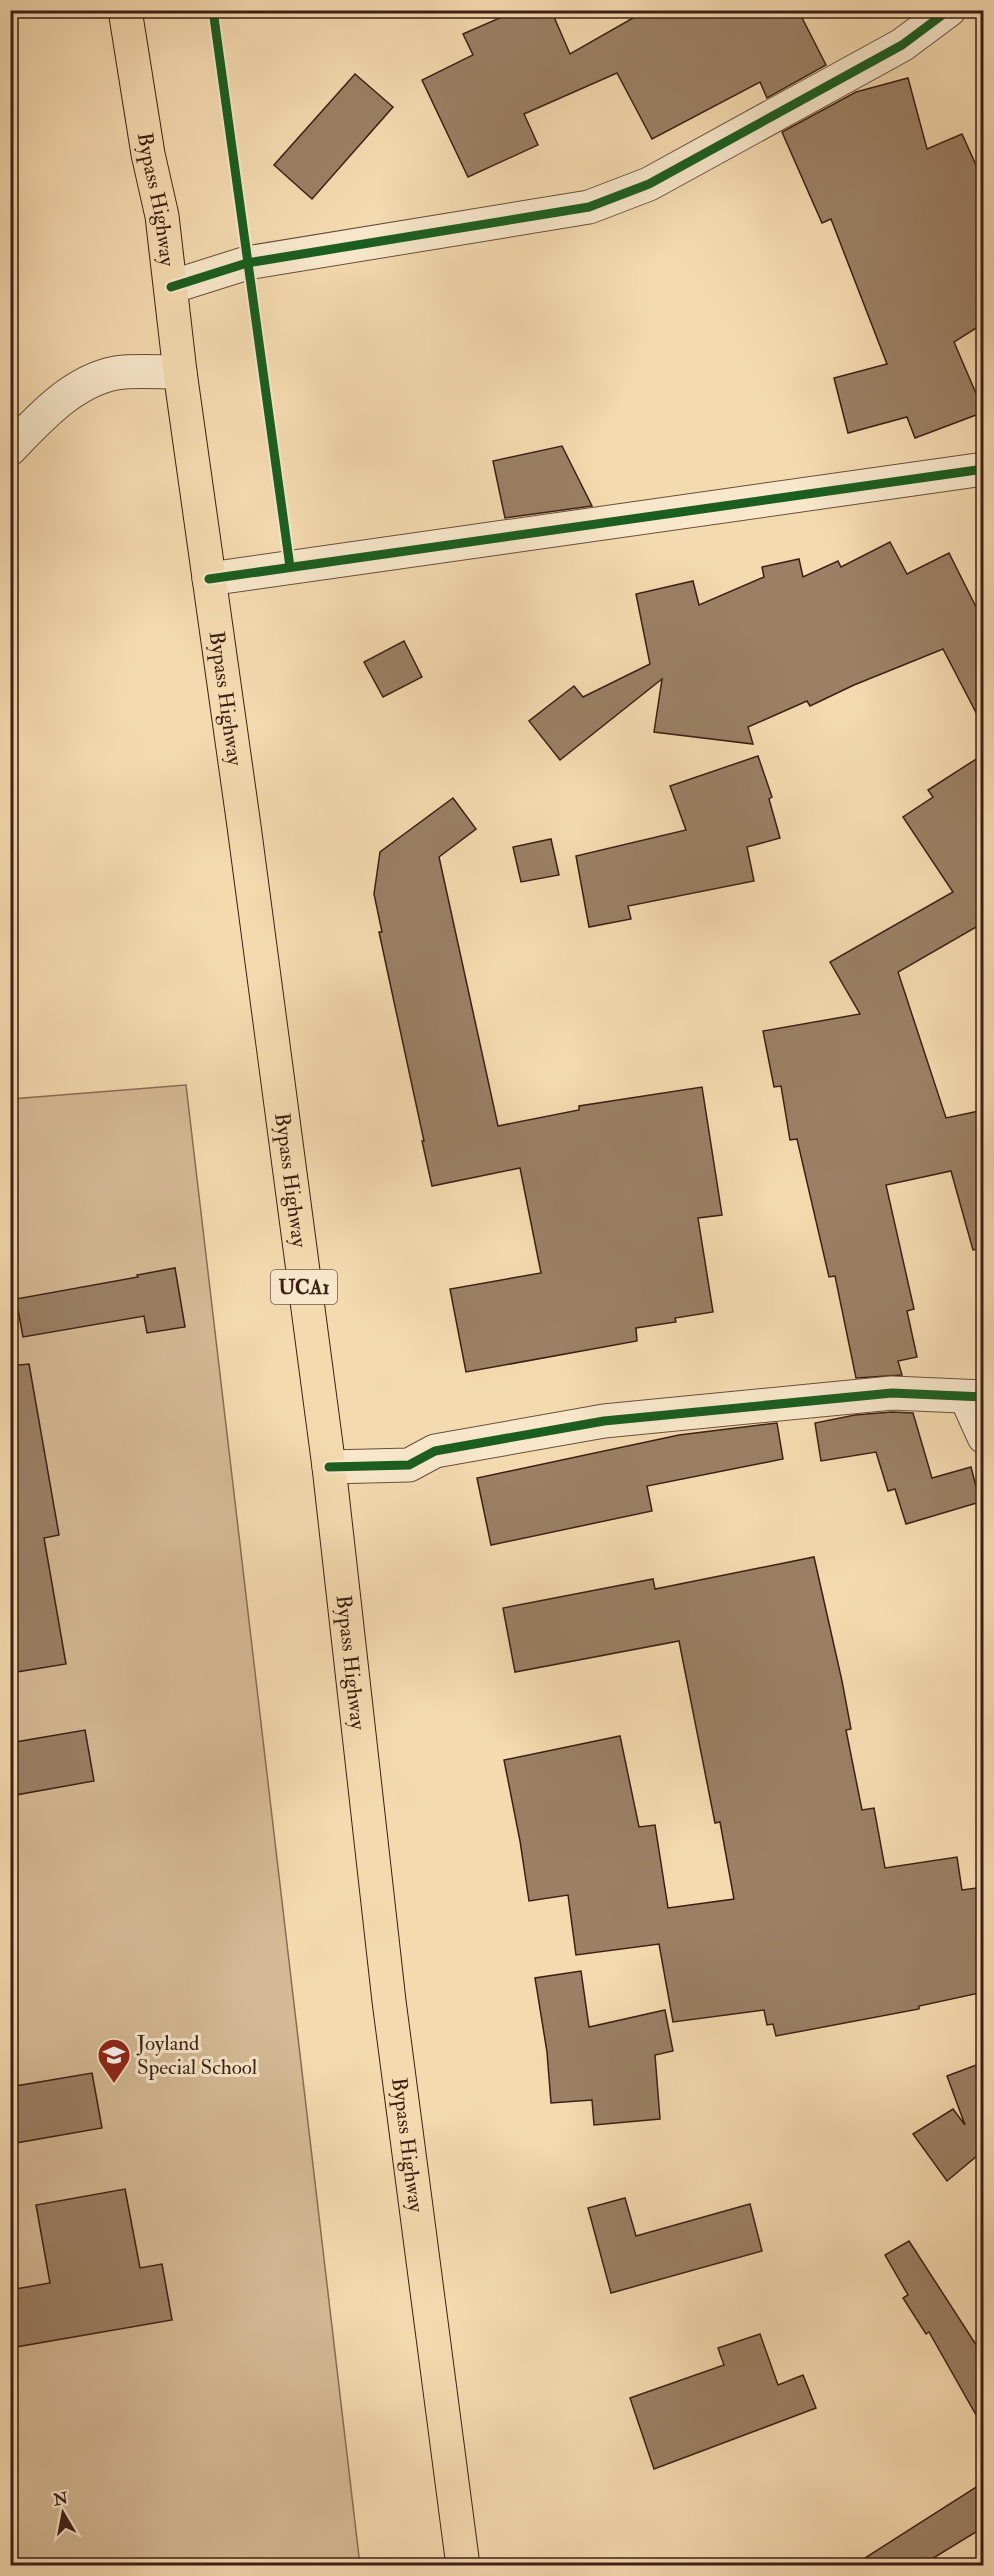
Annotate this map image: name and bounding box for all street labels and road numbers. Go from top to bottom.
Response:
street label: Bypass Highway [131,131,181,268]
street label: Bypass Highway [203,629,248,768]
street label: Bypass Highway [268,1111,313,1250]
road number: UCA1 [271,1270,337,1304]
street label: Bypass Highway [329,1593,372,1732]
street label: Bypass Highway [385,2076,430,2215]

